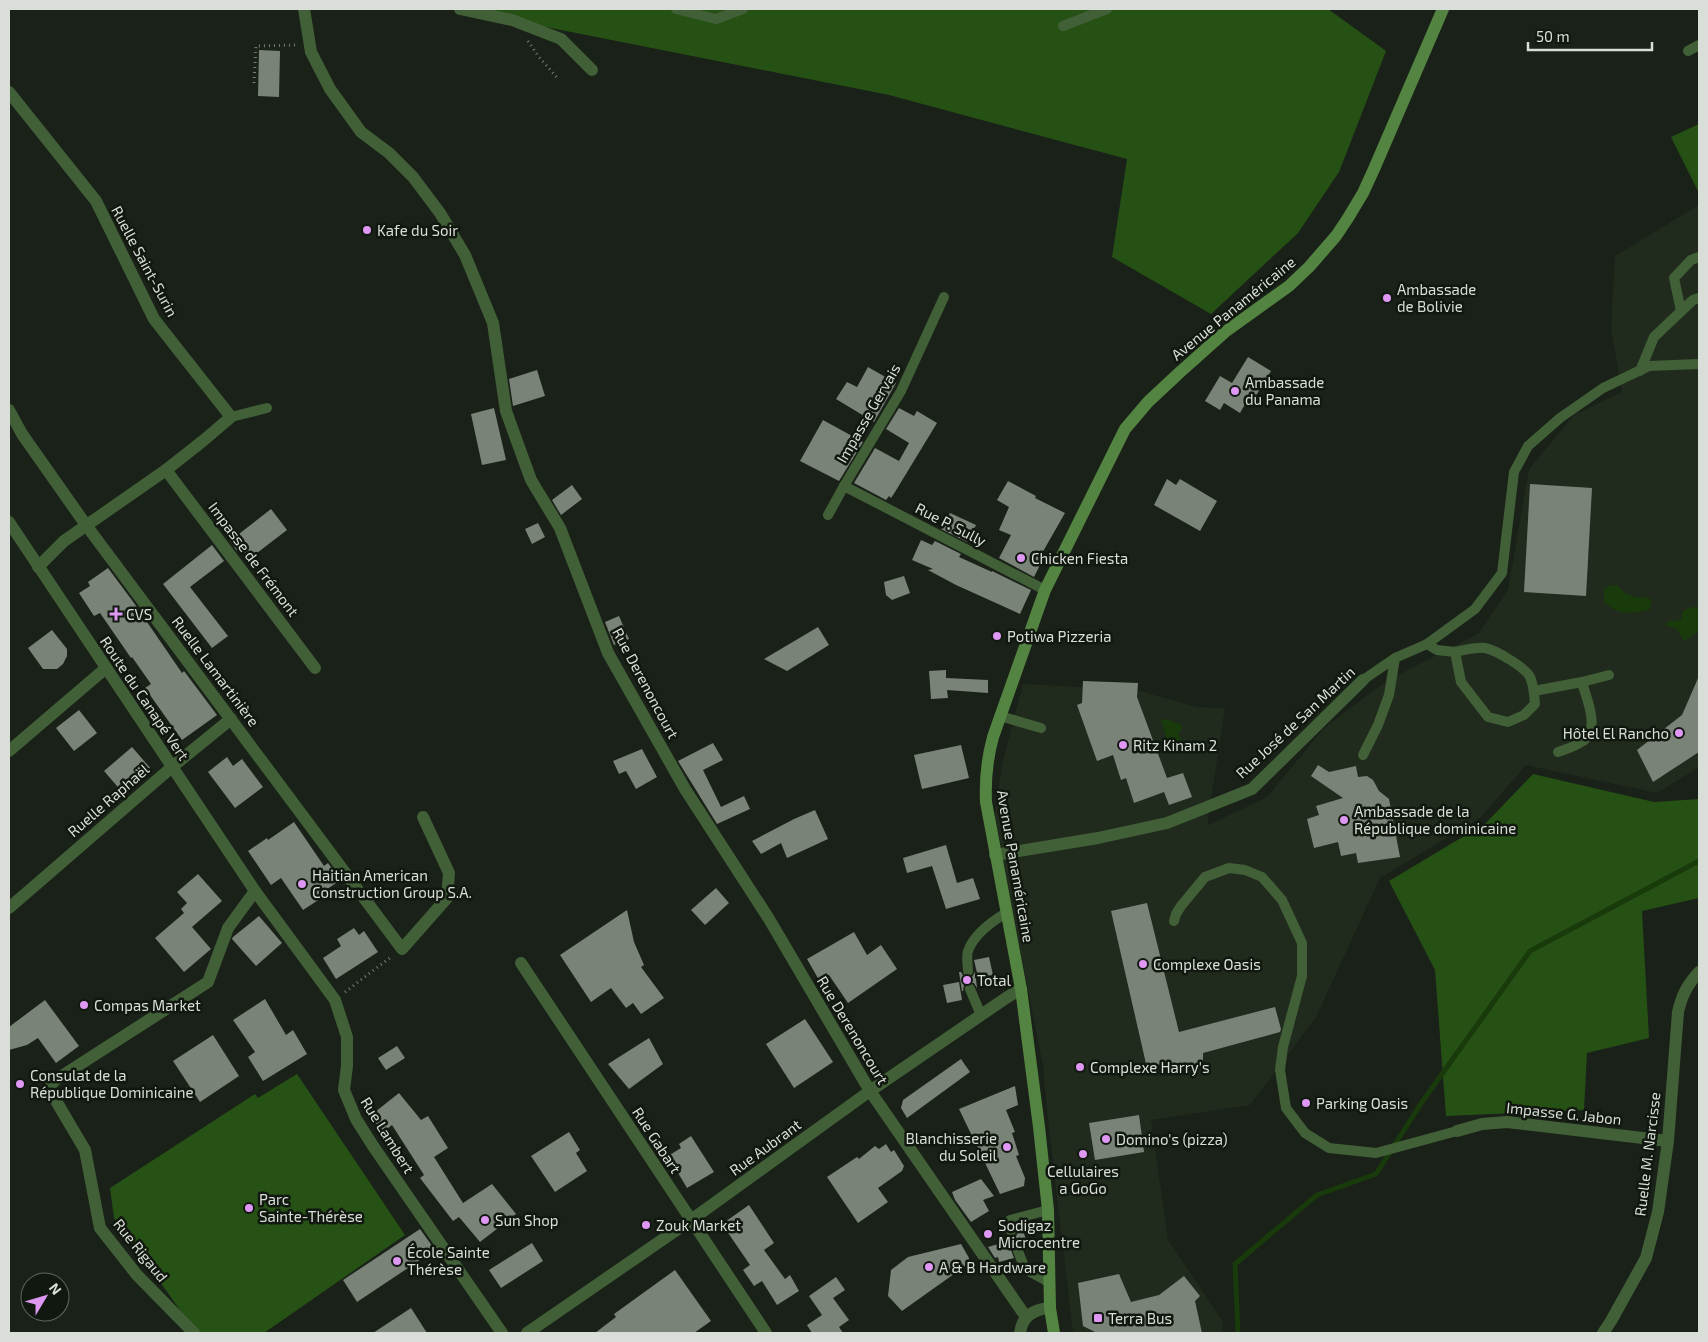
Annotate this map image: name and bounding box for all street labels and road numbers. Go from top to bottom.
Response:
street label: Ruelle Saint-Surin [108,203,182,319]
street label: Avenue Panaméricaine [1167,252,1299,364]
street label: Impasse Gervais [832,360,904,466]
street label: Impasse de Frémont [205,498,303,620]
street label: Rue P. Sully [913,498,990,550]
street label: Ruelle Lamartinière [169,612,263,730]
street label: Rue Derenoncourt [609,624,683,742]
street label: Route du Canapé Vert [97,633,193,764]
street label: Rue José de San Martin [1232,662,1358,782]
street label: Ruelle Raphaël [64,759,153,840]
street label: Avenue Panaméricaine [994,788,1038,944]
street label: Rue Derenoncourt [814,973,893,1088]
street label: Ruelle M. Narcisse [1630,1091,1664,1217]
street label: Rue Lambert [357,1093,419,1177]
street label: Impasse G. Jabon [1506,1098,1622,1128]
street label: Rue Gabart [629,1103,685,1177]
street label: Rue Aubrant [726,1115,804,1179]
street label: Rue Rigaud [110,1215,172,1285]

